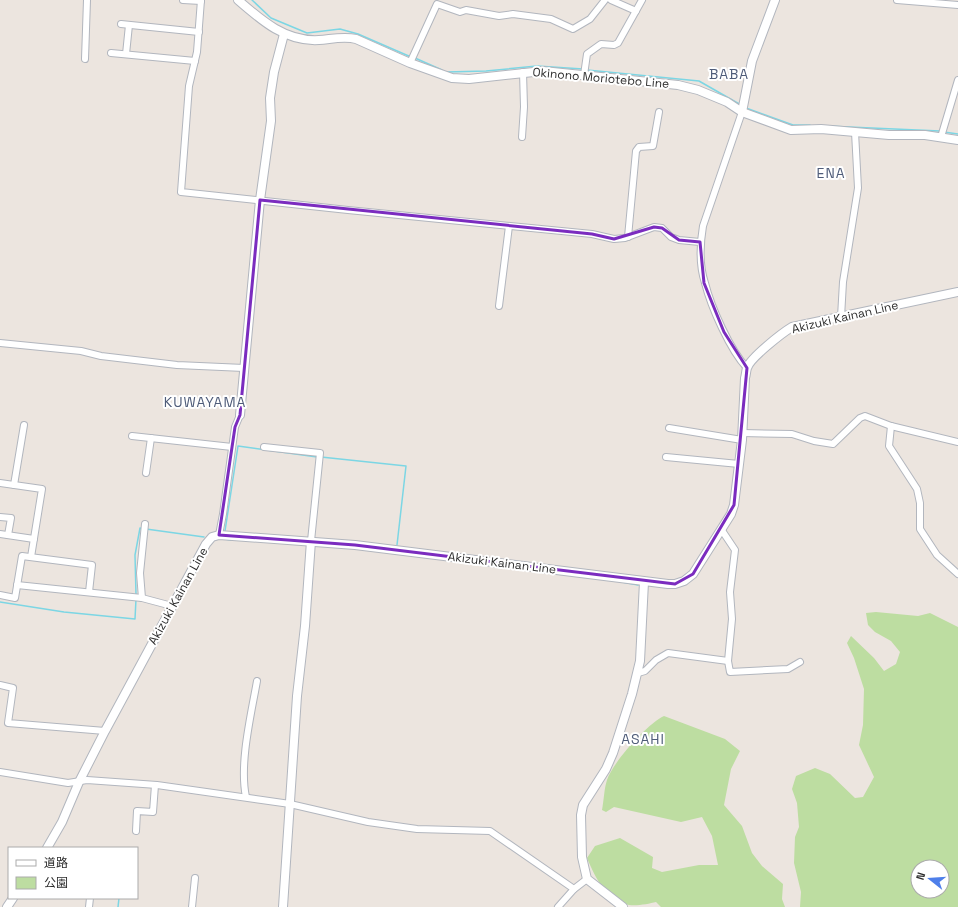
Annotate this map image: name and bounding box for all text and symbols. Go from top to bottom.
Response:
street label: Okinono Moriotebo Line [532,64,670,92]
district label: BABA [709,65,749,83]
district label: ENA [817,164,846,182]
street label: Akizuki Kainan Line [790,297,900,337]
district label: KUWAYAMA [164,393,246,411]
street label: Akizuki Kainan Line [145,545,211,647]
street label: Akizuki Kainan Line [447,548,557,578]
district label: ASAHI [621,730,665,748]
legend [8,847,138,899]
text: 道路 [44,855,68,871]
north arrow [910,859,950,899]
text: N [913,871,928,882]
text: 公園 [44,875,68,891]

